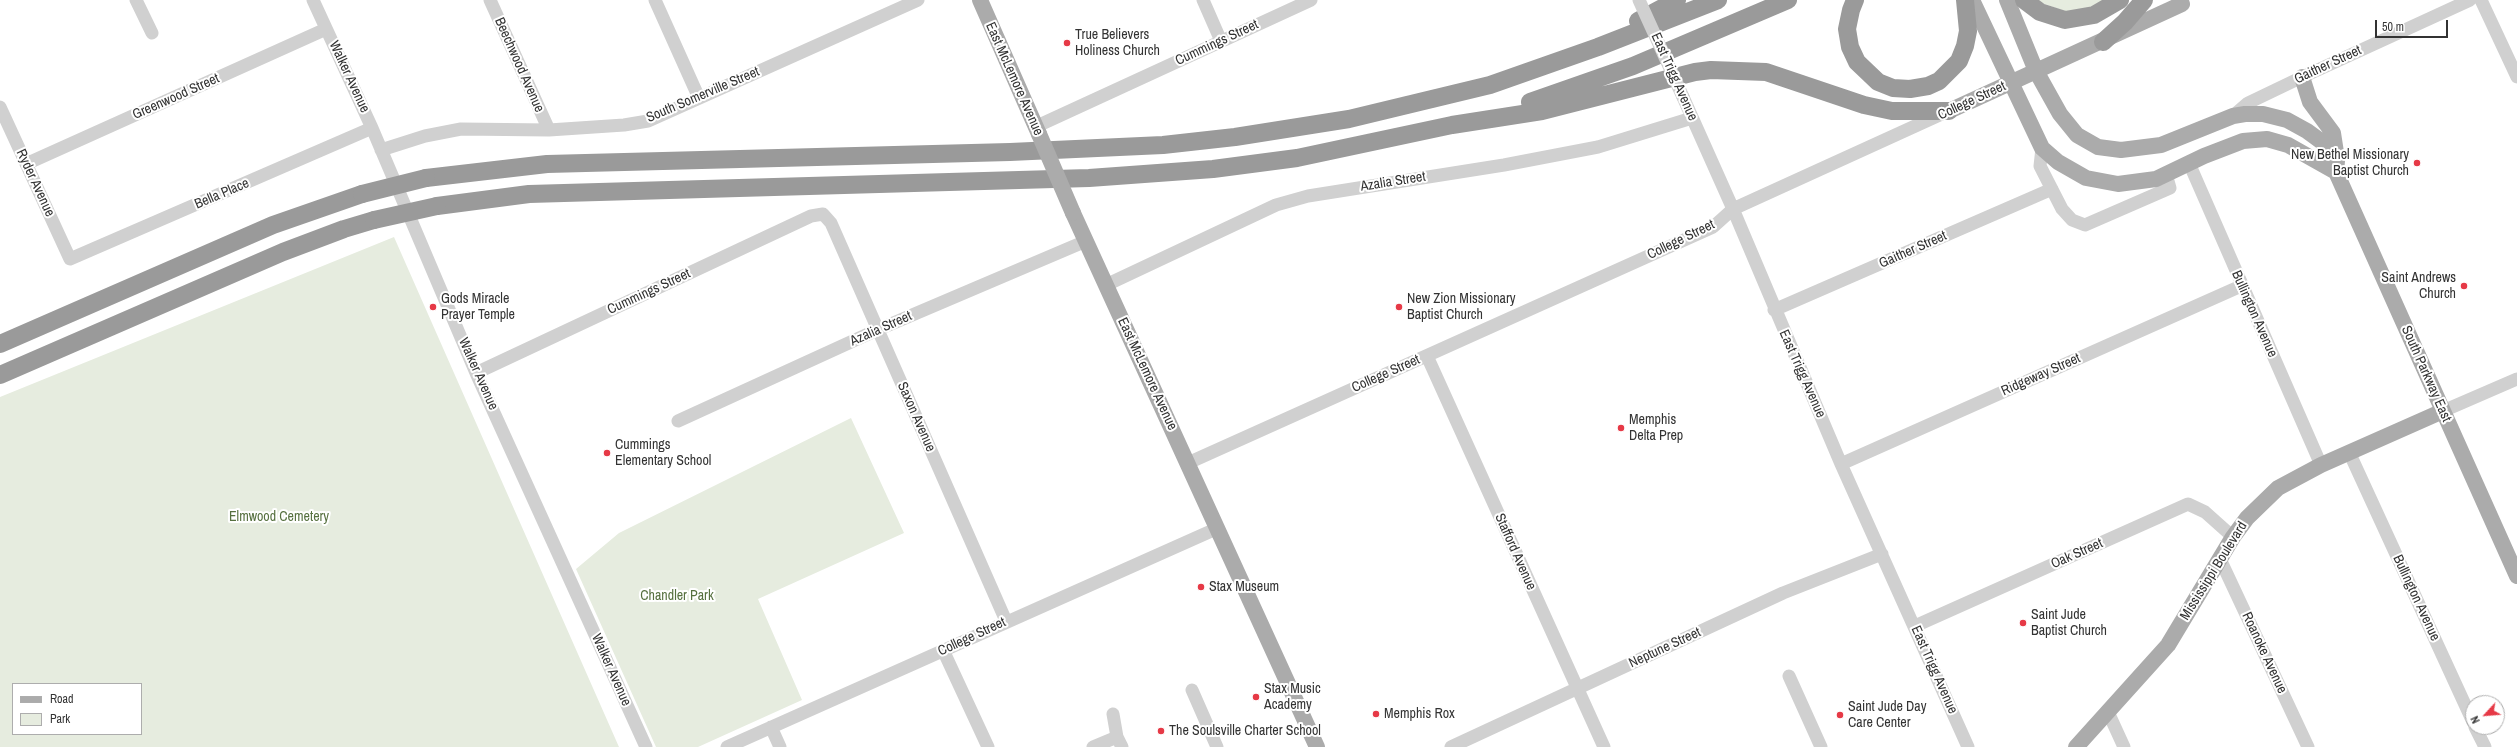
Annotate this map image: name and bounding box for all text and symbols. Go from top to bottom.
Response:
scale bar [2377,12,2450,38]
street label: Beechwood Avenue [491,15,547,115]
street label: Cummings Street [1173,17,1261,69]
text: 50 m [2382,19,2404,35]
street label: East McLemore Avenue [981,20,1047,138]
place label: True Believers Holiness Church [1075,27,1160,60]
street label: East Trigg Avenue [1647,30,1701,124]
street label: Walker Avenue [325,38,373,116]
marker: True Believers Holiness Church [1062,38,1072,48]
street label: Gaither Street [2292,42,2364,88]
street label: South Somerville Street [644,64,762,126]
street label: Greenwood Street [130,70,222,124]
street label: College Street [1935,78,2009,124]
street label: Ryder Avenue [12,147,58,219]
place label: New Bethel Missionary Baptist Church [2291,147,2409,180]
marker: New Bethel Missionary Baptist Church [2412,158,2422,168]
street label: Azalia Street [1359,169,1427,195]
street label: Bella Place [192,175,252,213]
street label: College Street [1645,217,1717,263]
street label: Gaither Street [1877,228,1949,272]
street label: Cummings Street [605,266,693,318]
street label: Bullington Avenue [2227,268,2281,360]
place label: Saint Andrews Church [2381,270,2456,302]
marker: Saint Andrews Church [2459,281,2469,291]
place label: Gods Miracle Prayer Temple [441,291,515,324]
place label: New Zion Missionary Baptist Church [1407,291,1515,324]
marker: Gods Miracle Prayer Temple [428,302,438,312]
marker: New Zion Missionary Baptist Church [1394,302,1404,312]
street label: Azalia Street [848,308,914,350]
street label: East McLemore Avenue [1114,315,1180,433]
street label: South Parkway East [2397,323,2455,425]
street label: East Trigg Avenue [1775,327,1829,421]
street label: Walker Avenue [455,335,501,413]
street label: Ridgeway Street [1999,350,2083,400]
street label: College Street [1349,352,1423,396]
street label: Saxon Avenue [893,380,939,454]
place label: Memphis Delta Prep [1629,412,1683,444]
marker: Memphis Delta Prep [1616,423,1626,433]
place label: Cummings Elementary School [615,437,711,470]
marker: Cummings Elementary School [602,448,612,458]
park label: Elmwood Cemetery [229,509,329,525]
street label: Stafford Avenue [1491,511,1539,593]
street label: Mississippi Boulevard [2177,519,2251,623]
street label: Oak Street [2049,535,2105,573]
street label: Bullington Avenue [2389,552,2443,644]
place label: Stax Museum [1209,579,1279,595]
marker: Stax Museum [1196,582,1206,592]
park label: Chandler Park [640,588,714,604]
place label: Saint Jude Baptist Church [2031,607,2107,640]
street label: Roanoke Avenue [2238,610,2290,696]
street label: College Street [935,614,1009,660]
marker: Saint Jude Baptist Church [2018,618,2028,628]
street label: East Trigg Avenue [1907,623,1961,717]
street label: Neptune Street [1626,624,1704,672]
street label: Walker Avenue [588,631,634,709]
place label: Stax Music Academy [1264,681,1321,714]
legend [12,683,142,735]
text: Road [50,691,74,707]
marker: Stax Music Academy [1251,692,1261,702]
north arrow [2465,695,2505,735]
place label: Saint Jude Day Care Center [1848,699,1926,732]
place label: Memphis Rox [1384,706,1455,722]
marker: Memphis Rox [1371,709,1381,719]
marker: Saint Jude Day Care Center [1835,710,1845,720]
text: Park [50,711,70,727]
text: N [2467,714,2483,726]
place label: The Soulsville Charter School [1169,723,1321,739]
marker: The Soulsville Charter School [1156,726,1166,736]

